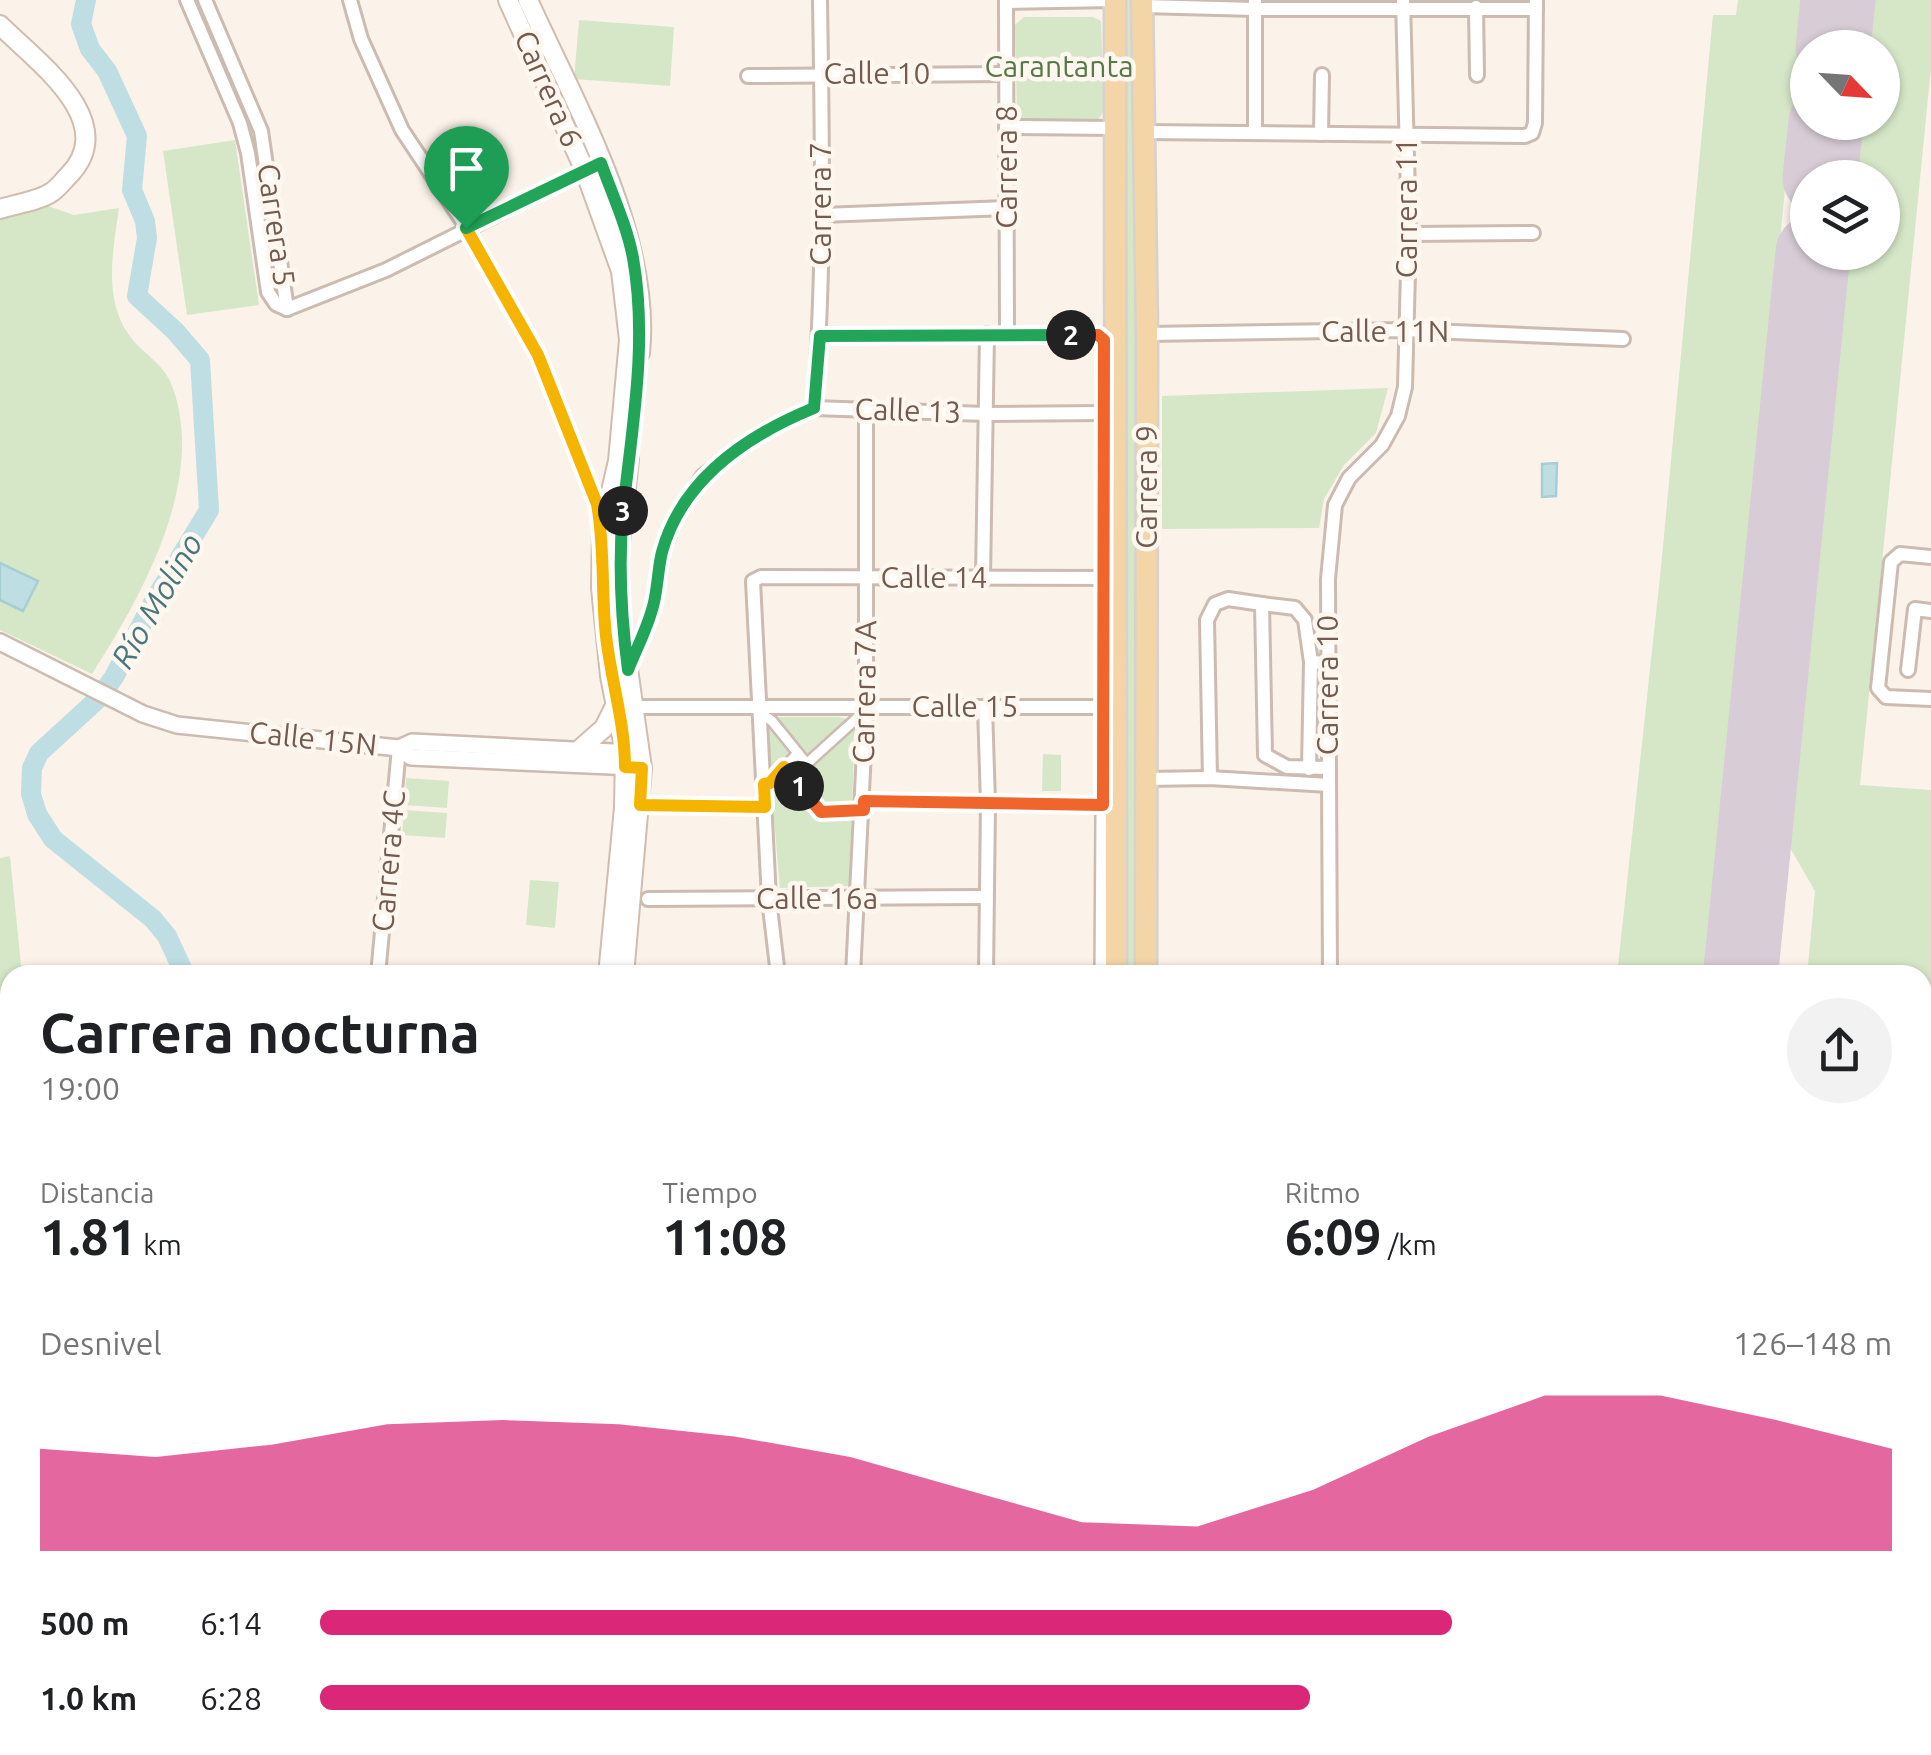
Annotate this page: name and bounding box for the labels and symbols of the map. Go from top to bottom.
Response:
street label: Carrera 6 [508,25,590,152]
north arrow [1790,30,1900,140]
park label: Carantanta [984,49,1134,83]
street label: Calle 10 [824,56,930,90]
street label: Carrera 8 [989,105,1023,229]
pin [424,126,509,229]
street label: Carrera 11 [1389,138,1423,278]
street label: Carrera 7 [803,142,837,266]
street label: Carrera 5 [252,161,302,288]
pin: 2 [1046,310,1096,360]
street label: Calle 11N [1321,314,1449,348]
street label: Calle 13 [854,391,962,429]
street label: Carrera 9 [1129,425,1163,549]
pin: 3 [598,486,648,536]
water label: Río Molino [103,527,209,674]
street label: Calle 14 [881,560,987,594]
street label: Carrera 10 [1310,615,1344,755]
street label: Carrera 7A [846,620,882,764]
street label: Calle 15 [912,689,1018,723]
street label: Calle 15N [248,714,379,762]
pin: 1 [774,761,824,811]
street label: Carrera 4C [365,789,411,933]
street label: Calle 16a [756,881,878,915]

